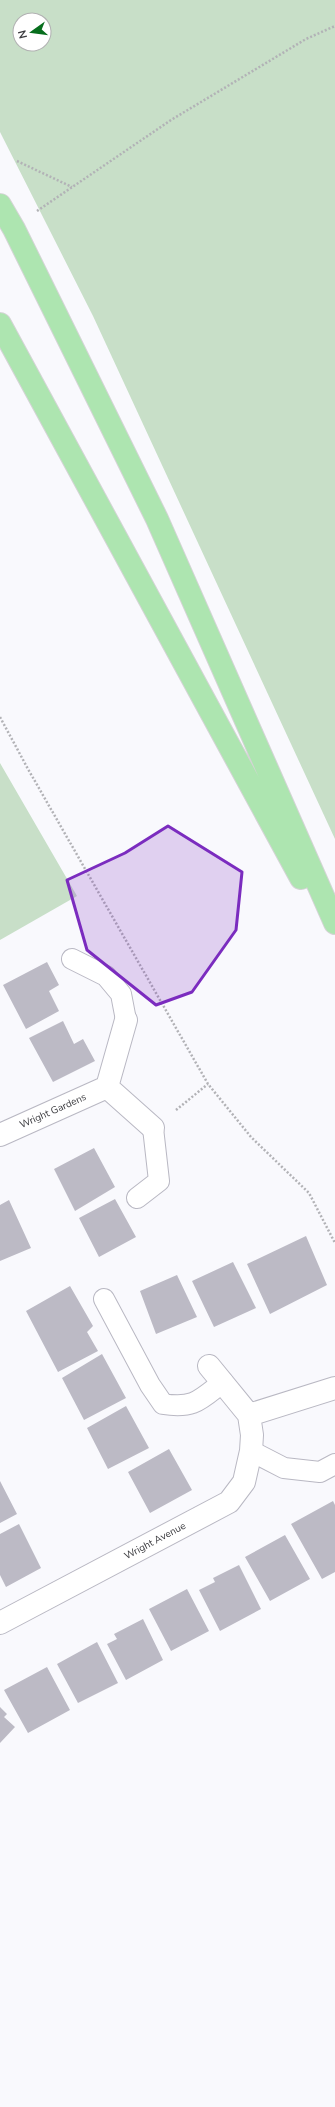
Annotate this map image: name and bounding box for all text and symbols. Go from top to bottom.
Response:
north arrow [12,12,52,52]
text: N [15,28,31,40]
street label: Wright Gardens [17,1090,89,1132]
street label: Wright Avenue [122,1519,188,1563]

